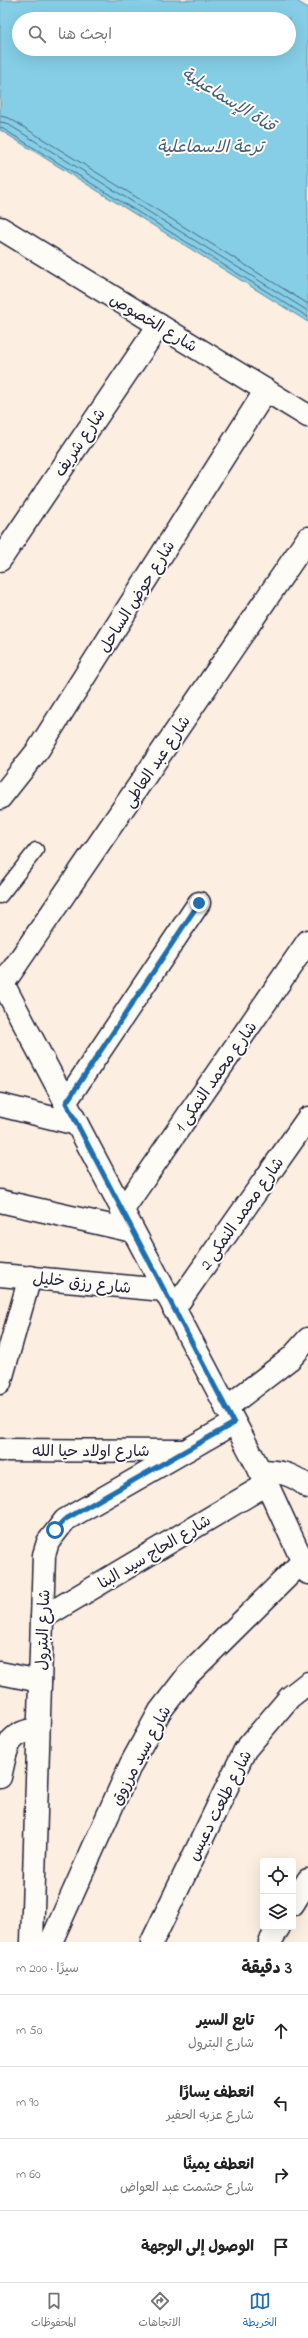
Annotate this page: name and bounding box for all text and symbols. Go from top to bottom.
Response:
search box [12,12,296,56]
icon: search [26,23,48,45]
text: ابحث هنا [58,24,112,46]
water label: قناة الإسماعيلية [176,61,282,140]
water label: ترعة الاسماعلية [157,135,266,160]
street label: شارع الخصوص [105,288,201,359]
street label: شارع شريف [49,404,112,482]
street label: شارع حوض الساحل [93,536,182,658]
street label: شارع عبد العاطى [118,711,197,813]
route end [190,894,208,912]
street label: شارع محمد النمكى 1 [169,1017,264,1137]
street label: شارع محمد النمكى 2 [195,1153,291,1276]
street label: شارع رزق خليل [31,1267,132,1301]
street label: شارع اولاد حيا الله [32,1440,150,1464]
street label: شارع الحاج سيد البنا [94,1509,216,1596]
route start [46,1521,64,1539]
street label: شارع البترول [31,1589,57,1671]
street label: شارع سيد مرزوق [105,1702,178,1810]
street label: شارع طلعت دعبس [183,1747,259,1865]
map controls [260,1858,296,1930]
button: locate [260,1858,296,1894]
button: layers [260,1894,296,1930]
text: 3 دقيقة [242,1956,292,1981]
text: سيرًا · 200 m [16,1959,79,1978]
text: تابع السير [197,2010,254,2032]
icon: ahead [270,2020,292,2042]
text: 50 m [16,2021,42,2040]
text: شارع البترول [188,2034,254,2053]
text: انعطف يسارًا [179,2082,254,2104]
icon: left [270,2092,292,2114]
text: 90 m [16,2093,39,2112]
text: شارع عزبه الحفير [166,2106,254,2125]
text: انعطف يمينًا [183,2154,254,2176]
icon: right [270,2164,292,2186]
text: 60 m [16,2165,41,2184]
text: شارع حشمت عبد العواض [120,2178,254,2197]
text: الوصول إلى الوجهة [141,2236,254,2258]
icon: arrive [270,2236,292,2258]
tab: المحفوظات [31,2290,76,2332]
tab: الاتجاهات [138,2290,181,2332]
tab: الخريطة [243,2290,277,2332]

